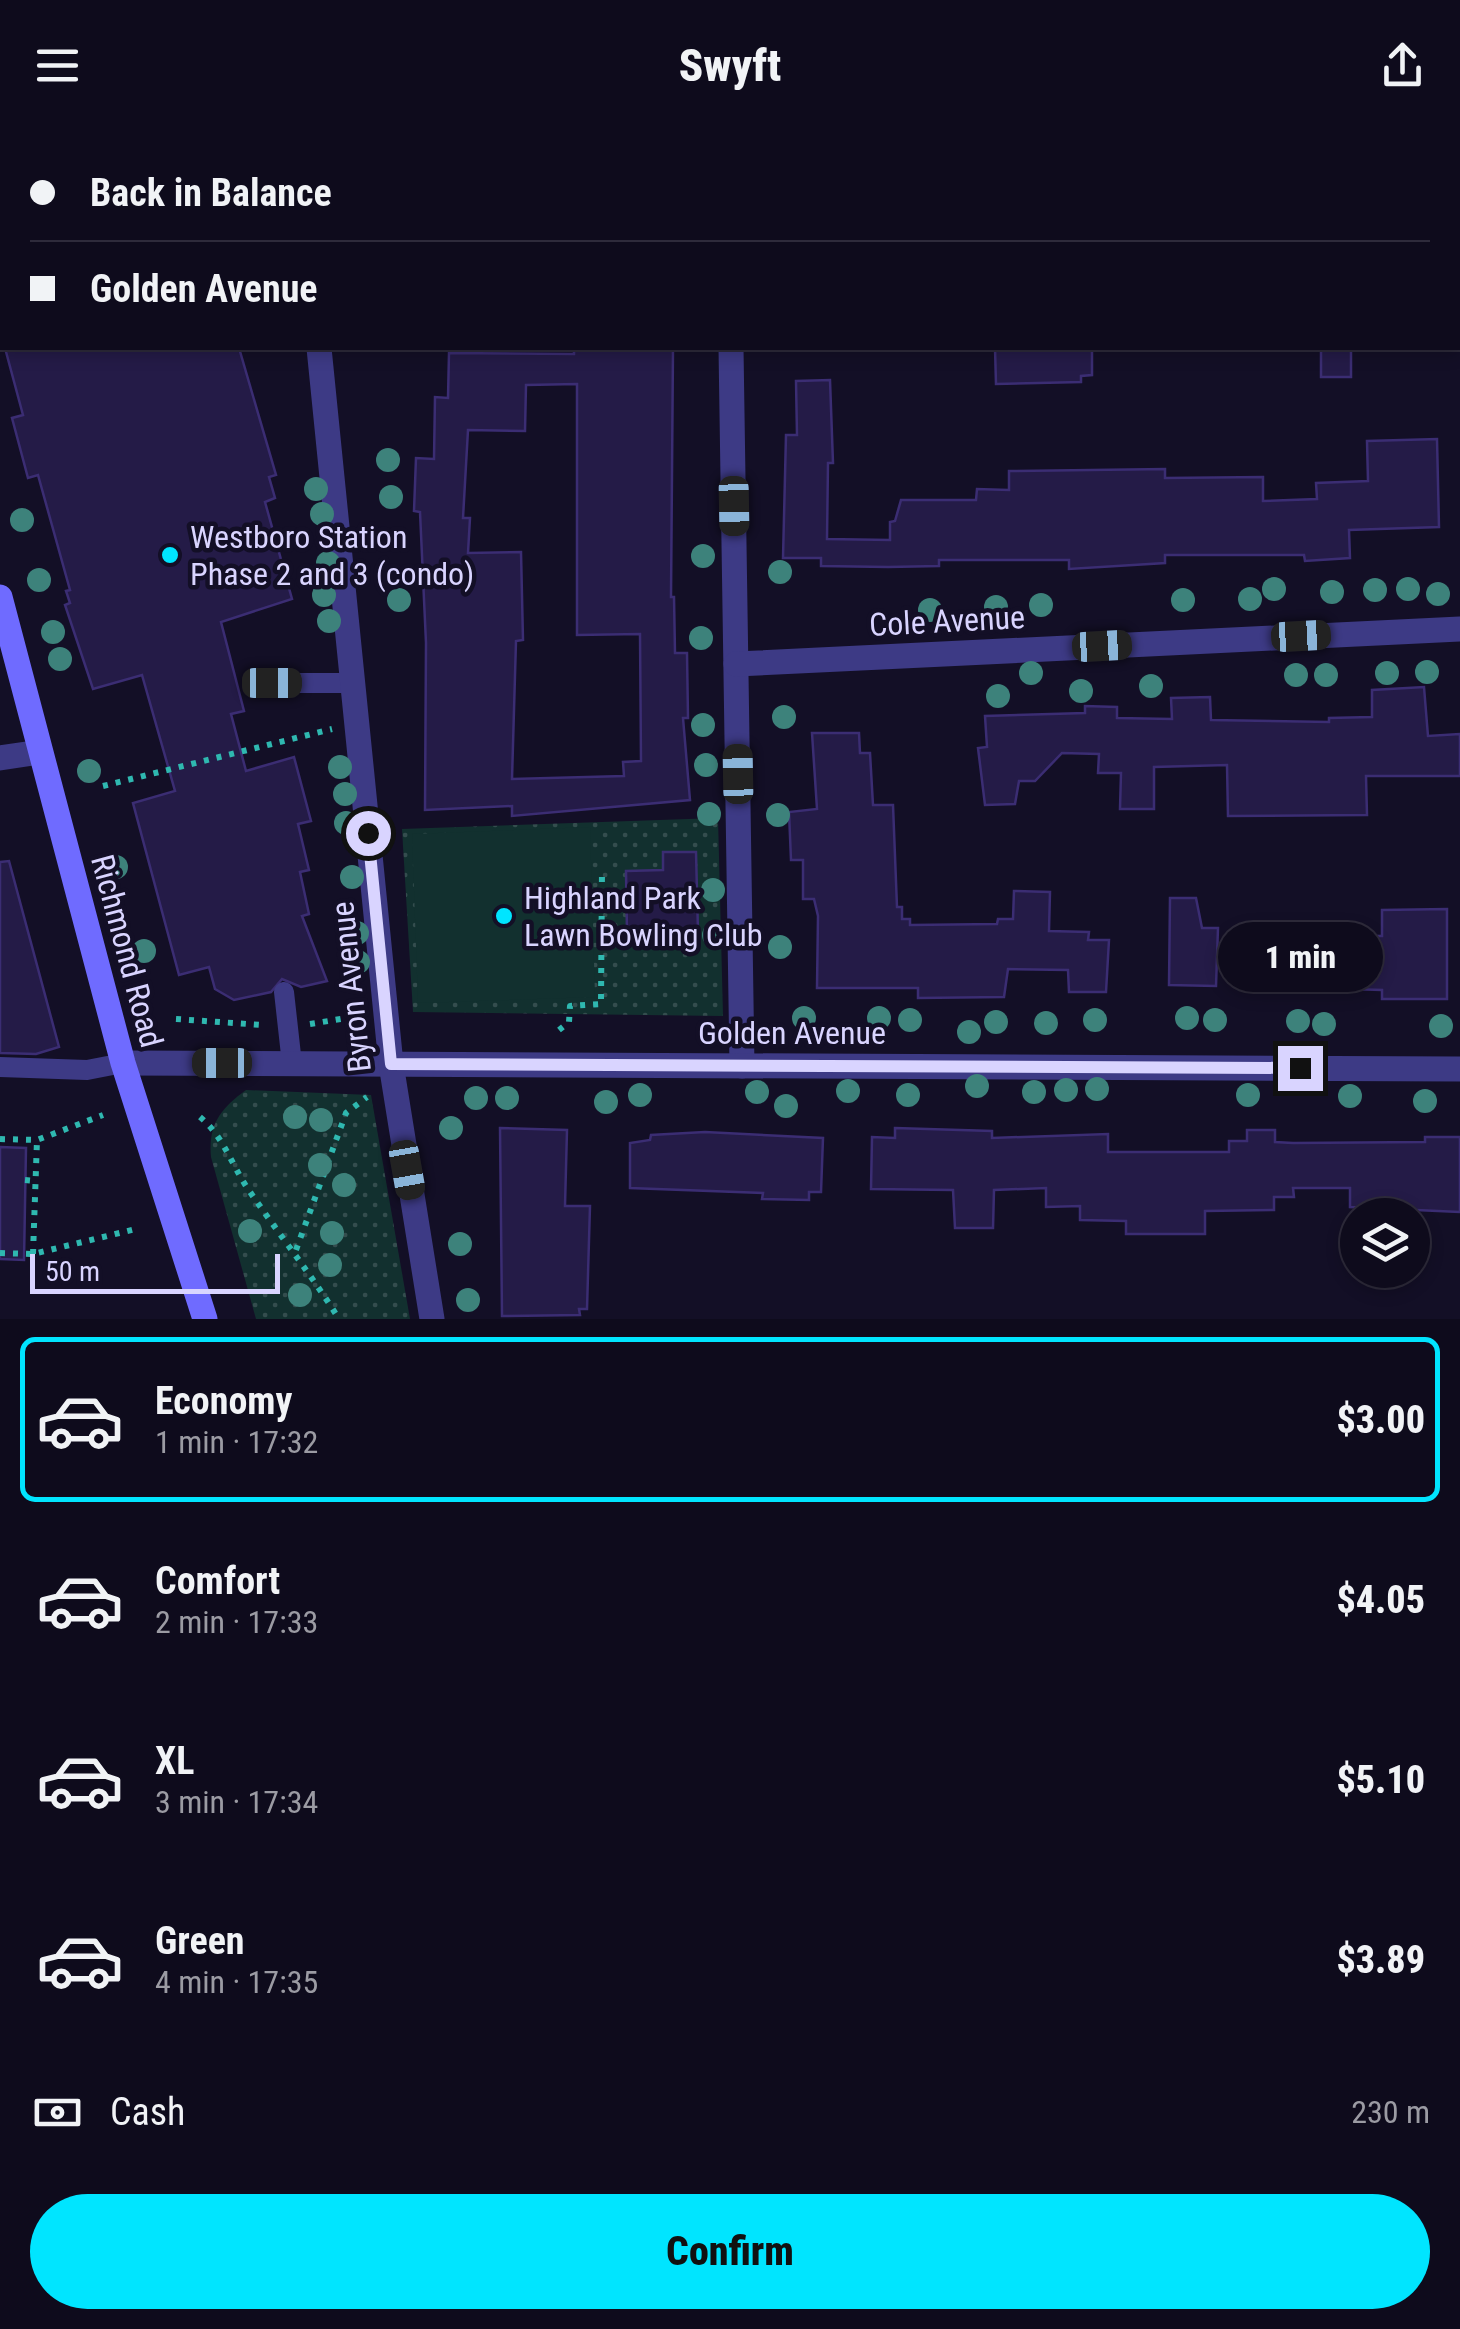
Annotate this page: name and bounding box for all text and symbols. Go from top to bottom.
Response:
icon: menu [30,38,85,93]
icon: share [1375,38,1430,93]
text: Swyft [679,39,781,92]
text: Back in Balance [90,171,332,215]
text: Golden Avenue [90,267,318,311]
car [718,476,750,536]
place label: Westboro Station Phase 2 and 3 (condo) [190,518,474,593]
marker: Westboro Station Phase 2 and 3 (condo) [159,544,181,566]
street label: Cole Avenue [868,598,1026,644]
car [1270,619,1332,653]
car [1071,629,1133,663]
car [242,668,302,698]
car [722,744,754,804]
route start [346,811,391,856]
street label: Richmond Road [83,851,171,1051]
place label: Highland Park Lawn Bowling Club [524,879,763,954]
street label: Byron Avenue [323,900,379,1074]
marker: Highland Park Lawn Bowling Club [493,905,515,927]
callout: 1 min [1218,923,1382,993]
text: 1 min [1265,938,1336,976]
street label: Golden Avenue [698,1014,886,1052]
route end [1278,1046,1323,1091]
car [192,1048,252,1078]
car [387,1138,427,1202]
map controls [1340,1198,1430,1288]
button: layers [1340,1198,1430,1288]
scale bar [30,1249,280,1294]
text: 50 m [45,1255,100,1288]
icon: car [35,1375,125,1465]
text: Economy [155,1379,292,1423]
text: $3.00 [1336,1398,1425,1442]
text: 1 min · 17:32 [155,1423,318,1461]
icon: car [35,1555,125,1645]
text: Comfort [155,1559,280,1603]
text: $4.05 [1336,1578,1425,1622]
text: 2 min · 17:33 [155,1603,318,1641]
icon: car [35,1735,125,1825]
text: XL [155,1739,194,1783]
text: $5.10 [1336,1758,1425,1802]
text: 3 min · 17:34 [155,1783,318,1821]
icon: car [35,1915,125,2005]
text: Green [155,1919,245,1963]
text: $3.89 [1336,1938,1425,1982]
text: 4 min · 17:35 [155,1963,318,2001]
icon: cash [30,2085,85,2140]
text: Cash [110,2090,185,2134]
text: 230 m [1351,2093,1430,2131]
button: Confirm [30,2194,1430,2309]

